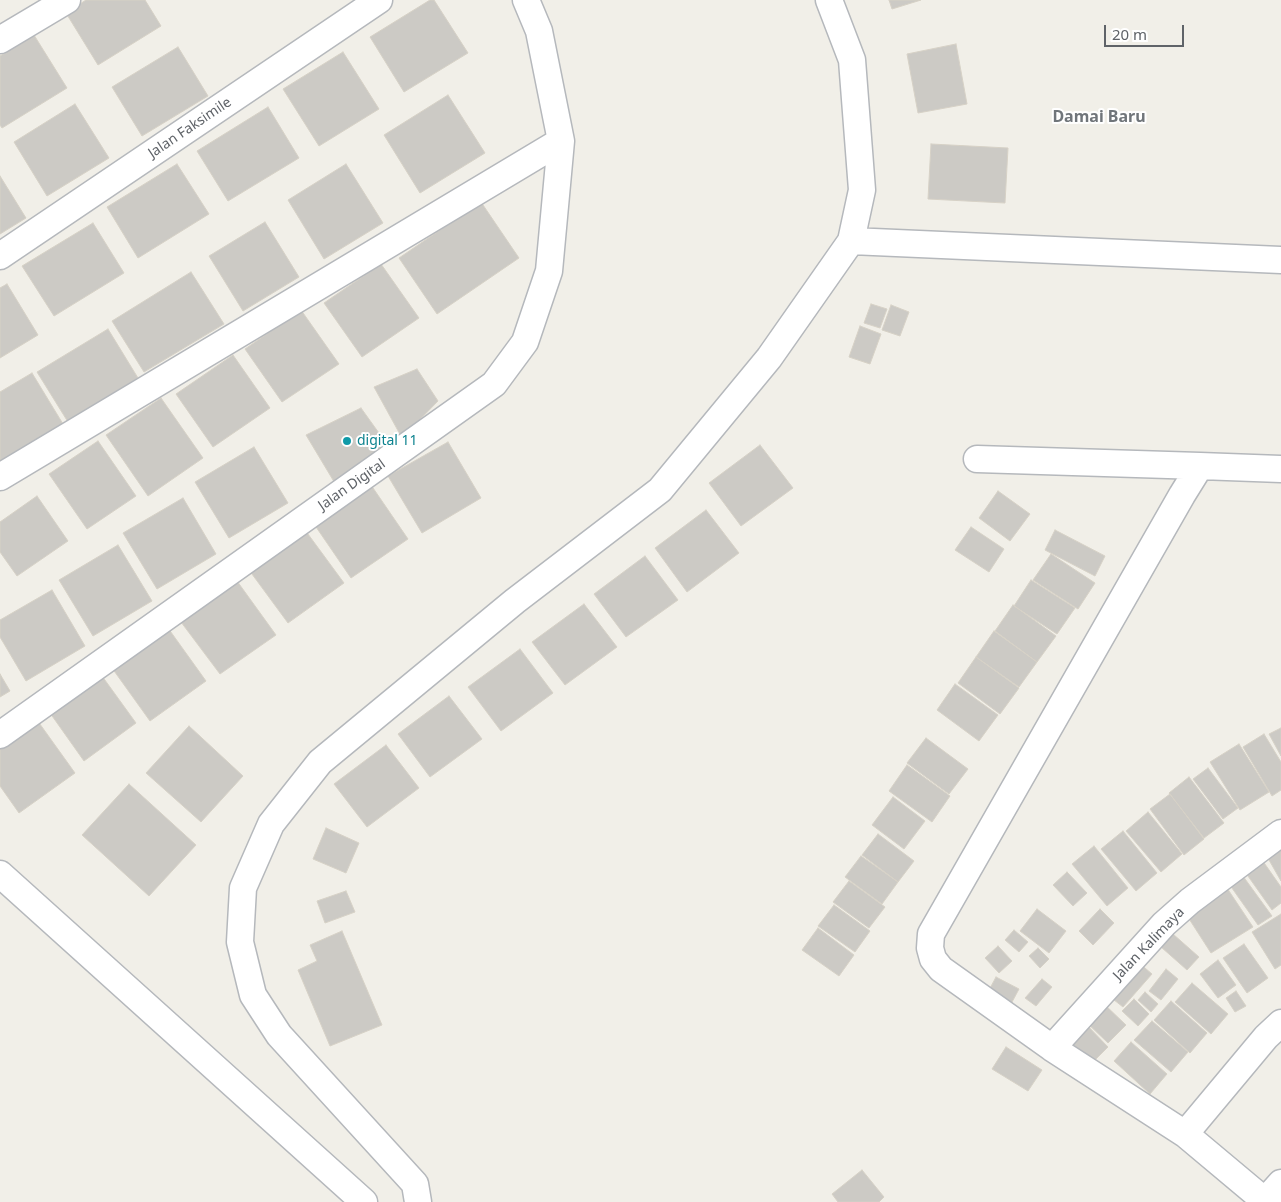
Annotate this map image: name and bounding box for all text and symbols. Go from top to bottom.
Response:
scale bar [1106,15,1186,47]
text: 20 m [1112,24,1147,44]
street label: Jalan Faksimile [145,94,235,162]
district label: Damai Baru [1052,107,1146,127]
place label: digital 11 [357,433,418,449]
marker: digital 11 [341,435,353,447]
street label: Jalan Digital [315,456,389,514]
street label: Jalan Kalimaya [1110,904,1188,984]

